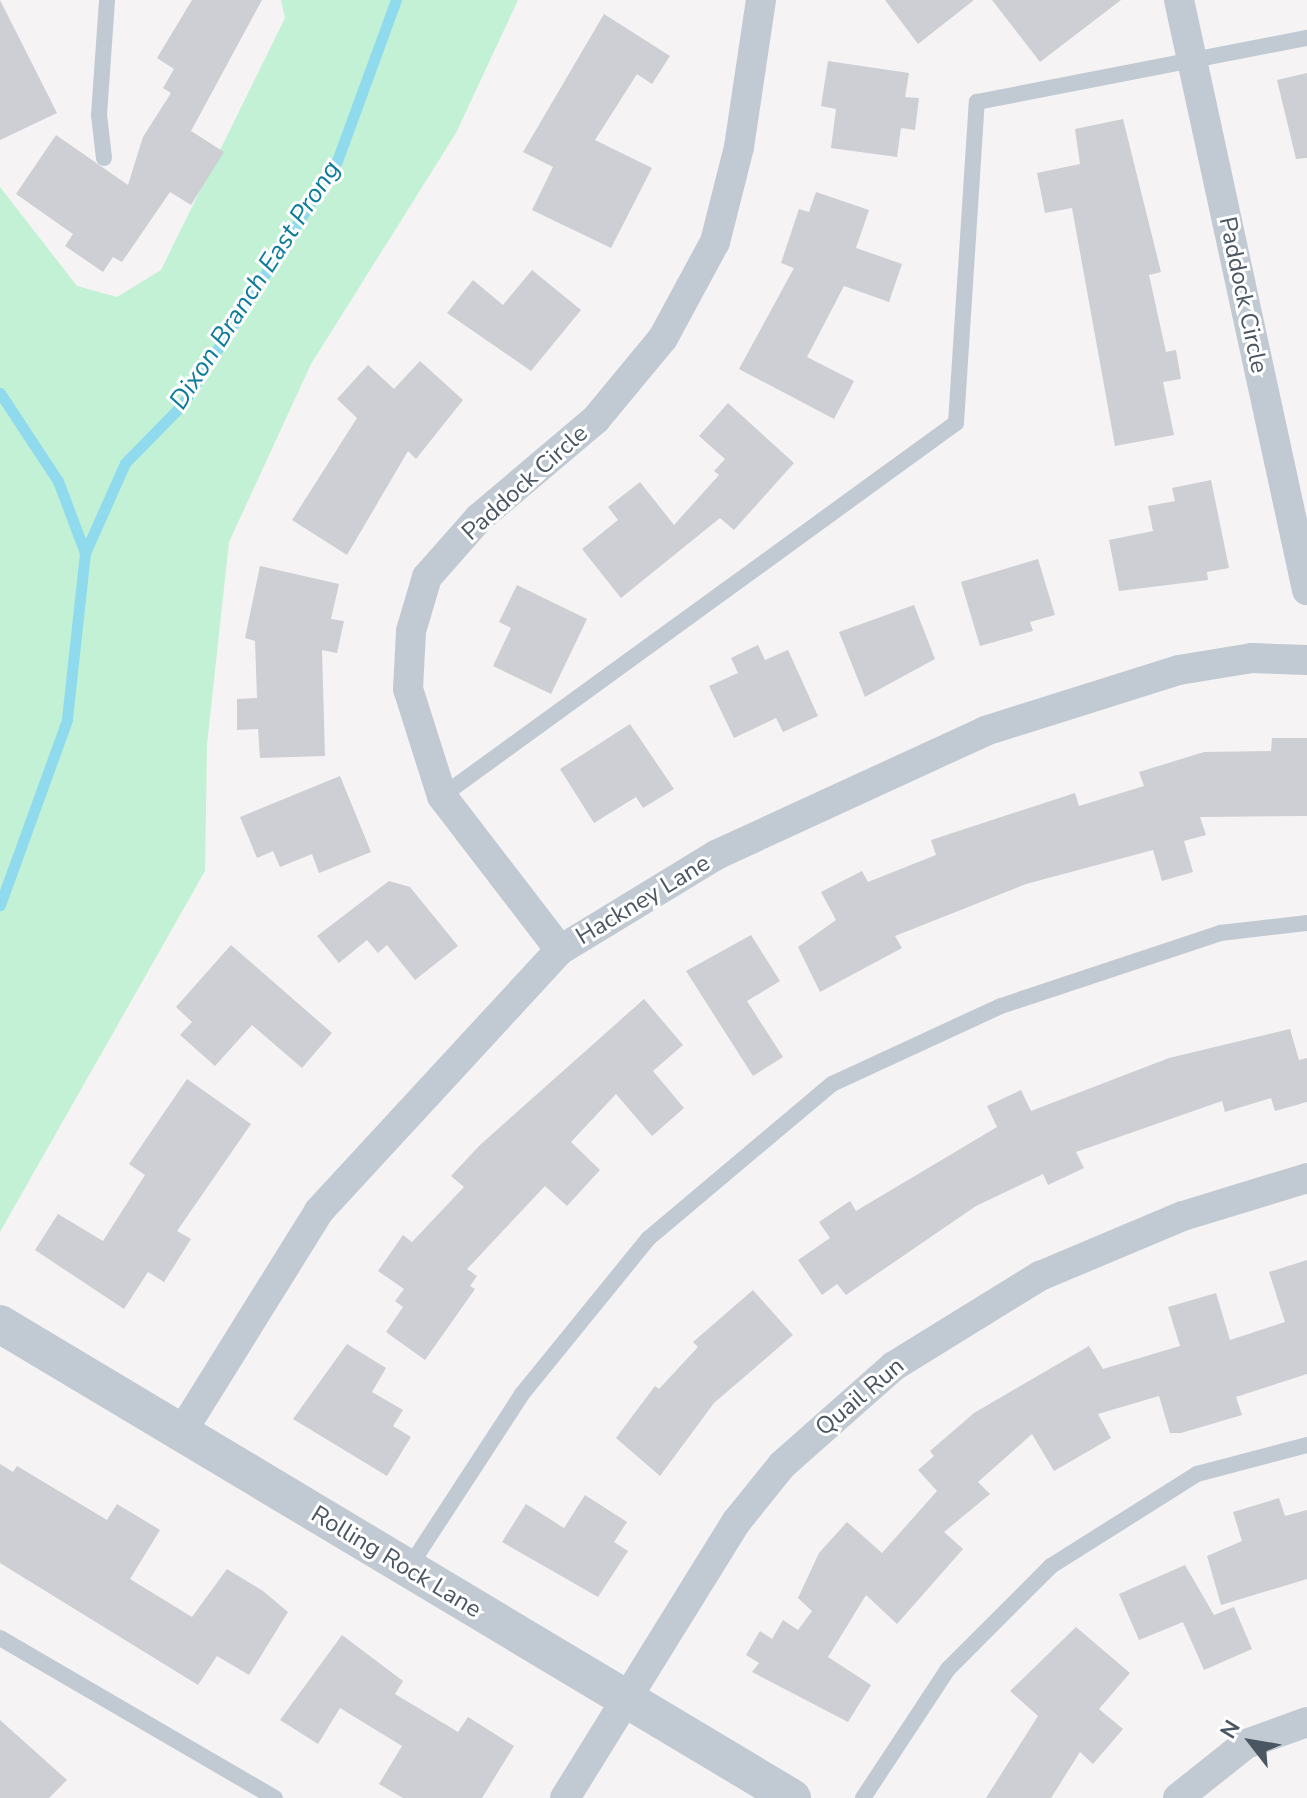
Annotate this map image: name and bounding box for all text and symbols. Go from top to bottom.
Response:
water label: Dixon Branch East Prong [163,155,347,415]
street label: Paddock Circle [1212,214,1274,376]
street label: Paddock Circle [456,419,594,547]
street label: Hackney Lane [571,849,715,951]
street label: Quail Run [810,1352,910,1442]
street label: Rolling Rock Lane [306,1500,486,1624]
north arrow [1211,1702,1291,1782]
text: N [1213,1715,1248,1744]

